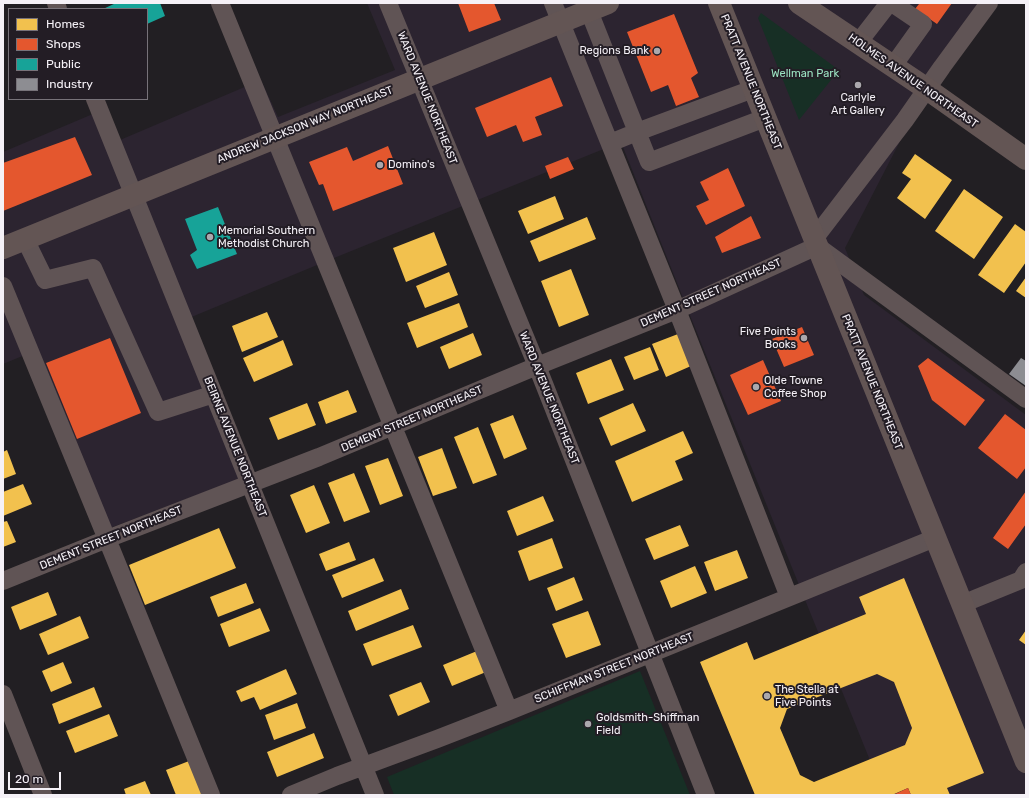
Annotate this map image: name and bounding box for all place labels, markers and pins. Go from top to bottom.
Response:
place label: Regions Bank [579,44,649,58]
marker: Regions Bank [652,46,662,56]
marker: Carlyle Art Gallery [853,80,863,90]
place label: Carlyle Art Gallery [831,91,885,117]
place label: Domino's [388,158,435,172]
marker: Domino's [375,160,385,170]
place label: Memorial Southern Methodist Church [218,224,315,250]
marker: Memorial Southern Methodist Church [205,232,215,242]
place label: Five Points Books [740,325,796,351]
marker: Five Points Books [799,333,809,343]
place label: Olde Towne Coffee Shop [764,374,826,400]
marker: Olde Towne Coffee Shop [751,382,761,392]
place label: The Stella at Five Points [775,683,838,709]
marker: The Stella at Five Points [762,691,772,701]
place label: Goldsmith-Shiffman Field [596,711,700,737]
marker: Goldsmith-Shiffman Field [583,719,593,729]

